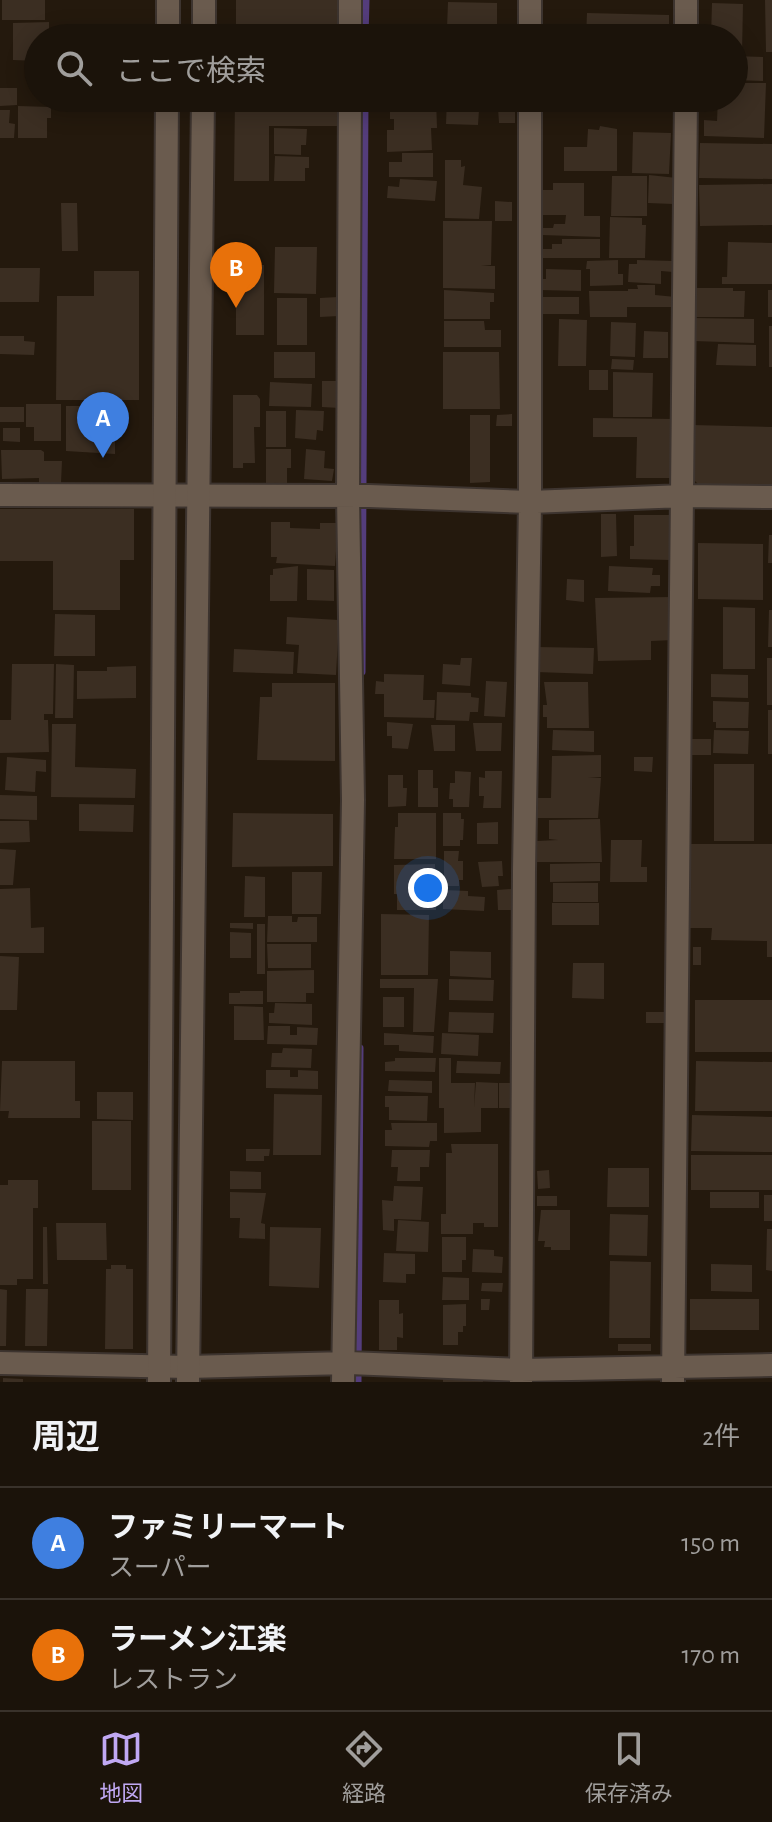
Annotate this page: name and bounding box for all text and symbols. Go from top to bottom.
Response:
search box [24,24,748,112]
icon: search [52,46,96,90]
text: ここで検索 [116,57,266,87]
pin: B [210,242,262,308]
pin: A [77,392,129,458]
your location [408,868,448,908]
text: 周辺 [32,1421,100,1455]
text: 2件 [702,1424,740,1450]
text: ファミリーマート [108,1513,348,1543]
text: A [50,1530,66,1556]
text: 150 m [681,1530,740,1556]
text: スーパー [108,1555,212,1581]
text: ラーメン江楽 [108,1625,287,1655]
text: B [50,1642,66,1668]
text: 170 m [681,1642,740,1668]
text: レストラン [108,1667,238,1693]
tab: 地図 [99,1727,143,1807]
tab: 経路 [342,1727,386,1807]
tab: 保存済み [585,1727,673,1807]

